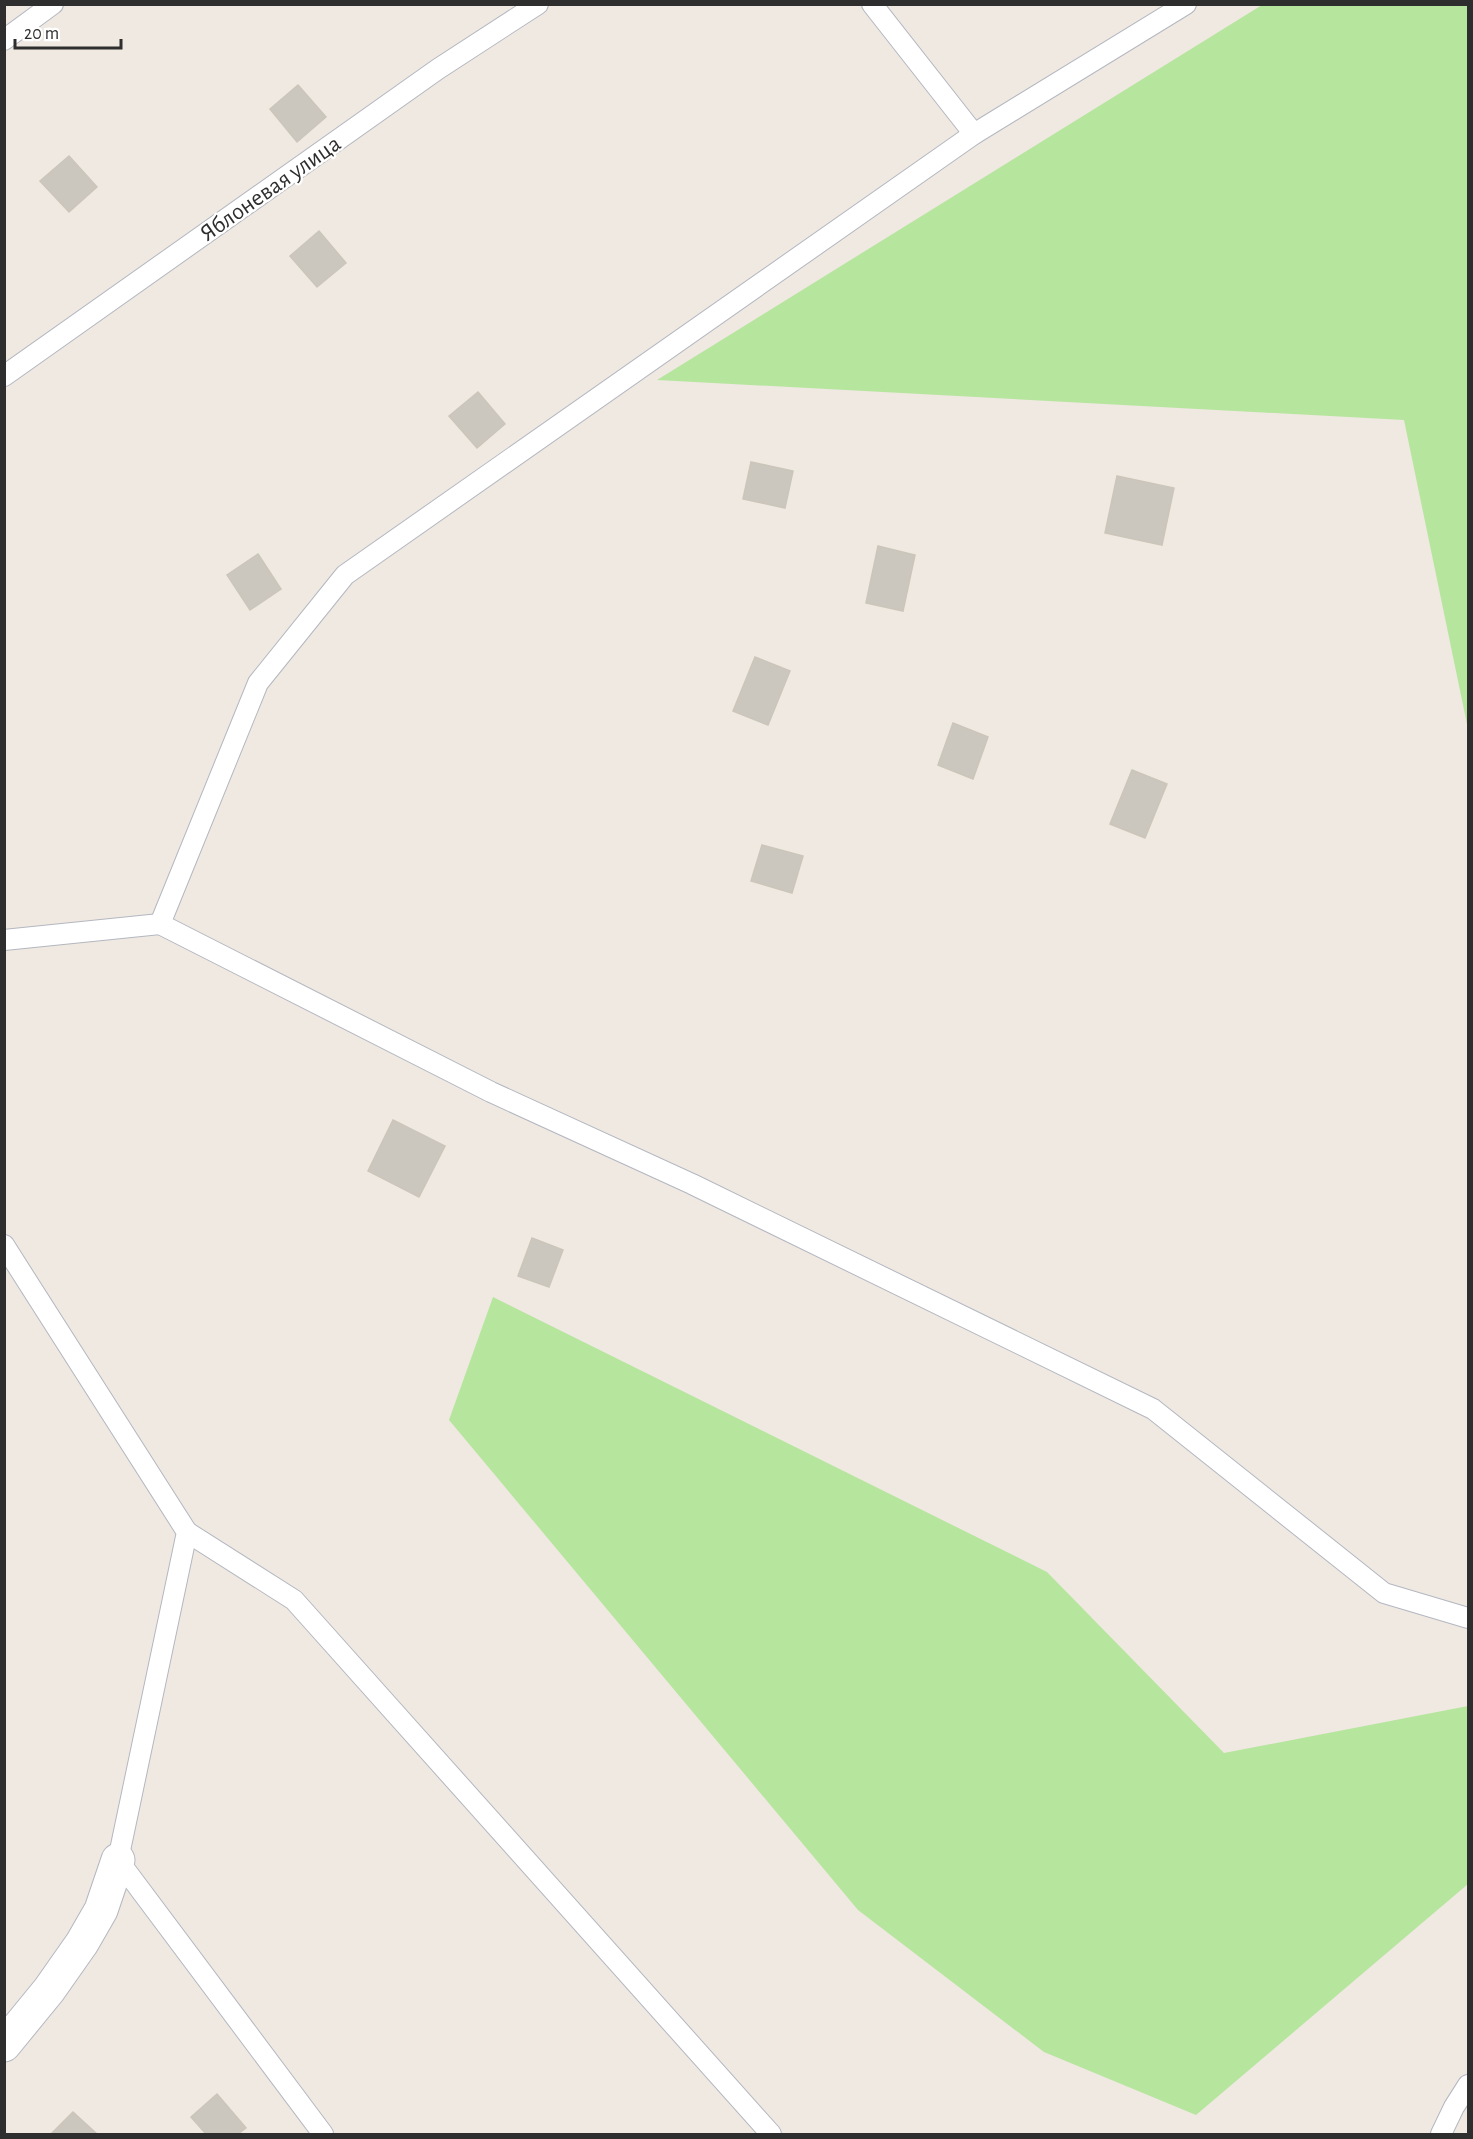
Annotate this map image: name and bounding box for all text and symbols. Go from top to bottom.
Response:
scale bar [15,12,122,50]
text: 20 m [24,25,59,43]
street label: Яблоневая улица [196,131,345,246]

